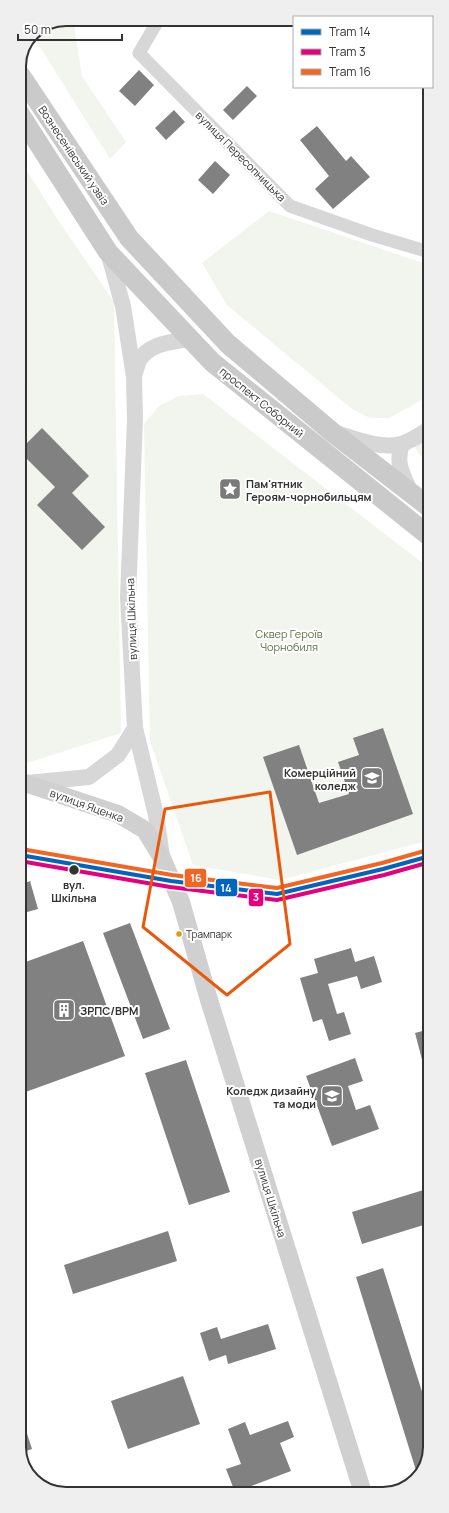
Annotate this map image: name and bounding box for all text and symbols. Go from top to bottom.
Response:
scale bar [18,16,122,42]
legend [293,16,433,88]
text: 50 m [24,21,51,38]
text: Tram 14 [329,23,371,40]
text: Tram 3 [329,43,366,60]
text: Tram 16 [329,63,371,80]
street label: Вознесенівський узвіз [35,102,113,208]
street label: вулиця Пересопницька [193,108,289,204]
street label: проспект Соборний [217,363,307,441]
place icon: Пам'ятник Героям-чорнобильцям [217,476,243,502]
place label: Пам'ятник Героям-чорнобильцям [246,476,372,504]
street label: вулиця Шкільна [122,578,140,660]
park label: Сквер Героїв Чорнобиля [255,626,323,654]
place label: Комерційний коледж [284,765,357,793]
school or university icon: Комерційний коледж [359,765,385,791]
street label: вулиця Яценка [48,785,126,825]
marker: вул. Шкільна [67,863,81,877]
line badge: 16 [184,868,207,888]
text: 16 [190,870,202,885]
place label: вул. Шкільна [51,877,97,905]
line badge: 14 [215,878,238,897]
text: 14 [220,880,232,895]
line badge: 3 [248,888,264,907]
text: 3 [253,889,259,904]
place label: Трампарк [186,927,233,941]
marker: Трампарк [174,929,184,939]
building icon: ЗРПС/ВРМ [51,997,77,1023]
place label: ЗРПС/ВРМ [80,1003,138,1018]
place label: Коледж дизайну та моди [226,1083,317,1111]
school or university icon: Коледж дизайну та моди [319,1083,345,1109]
street label: вулиця Шкільна [252,1157,290,1239]

